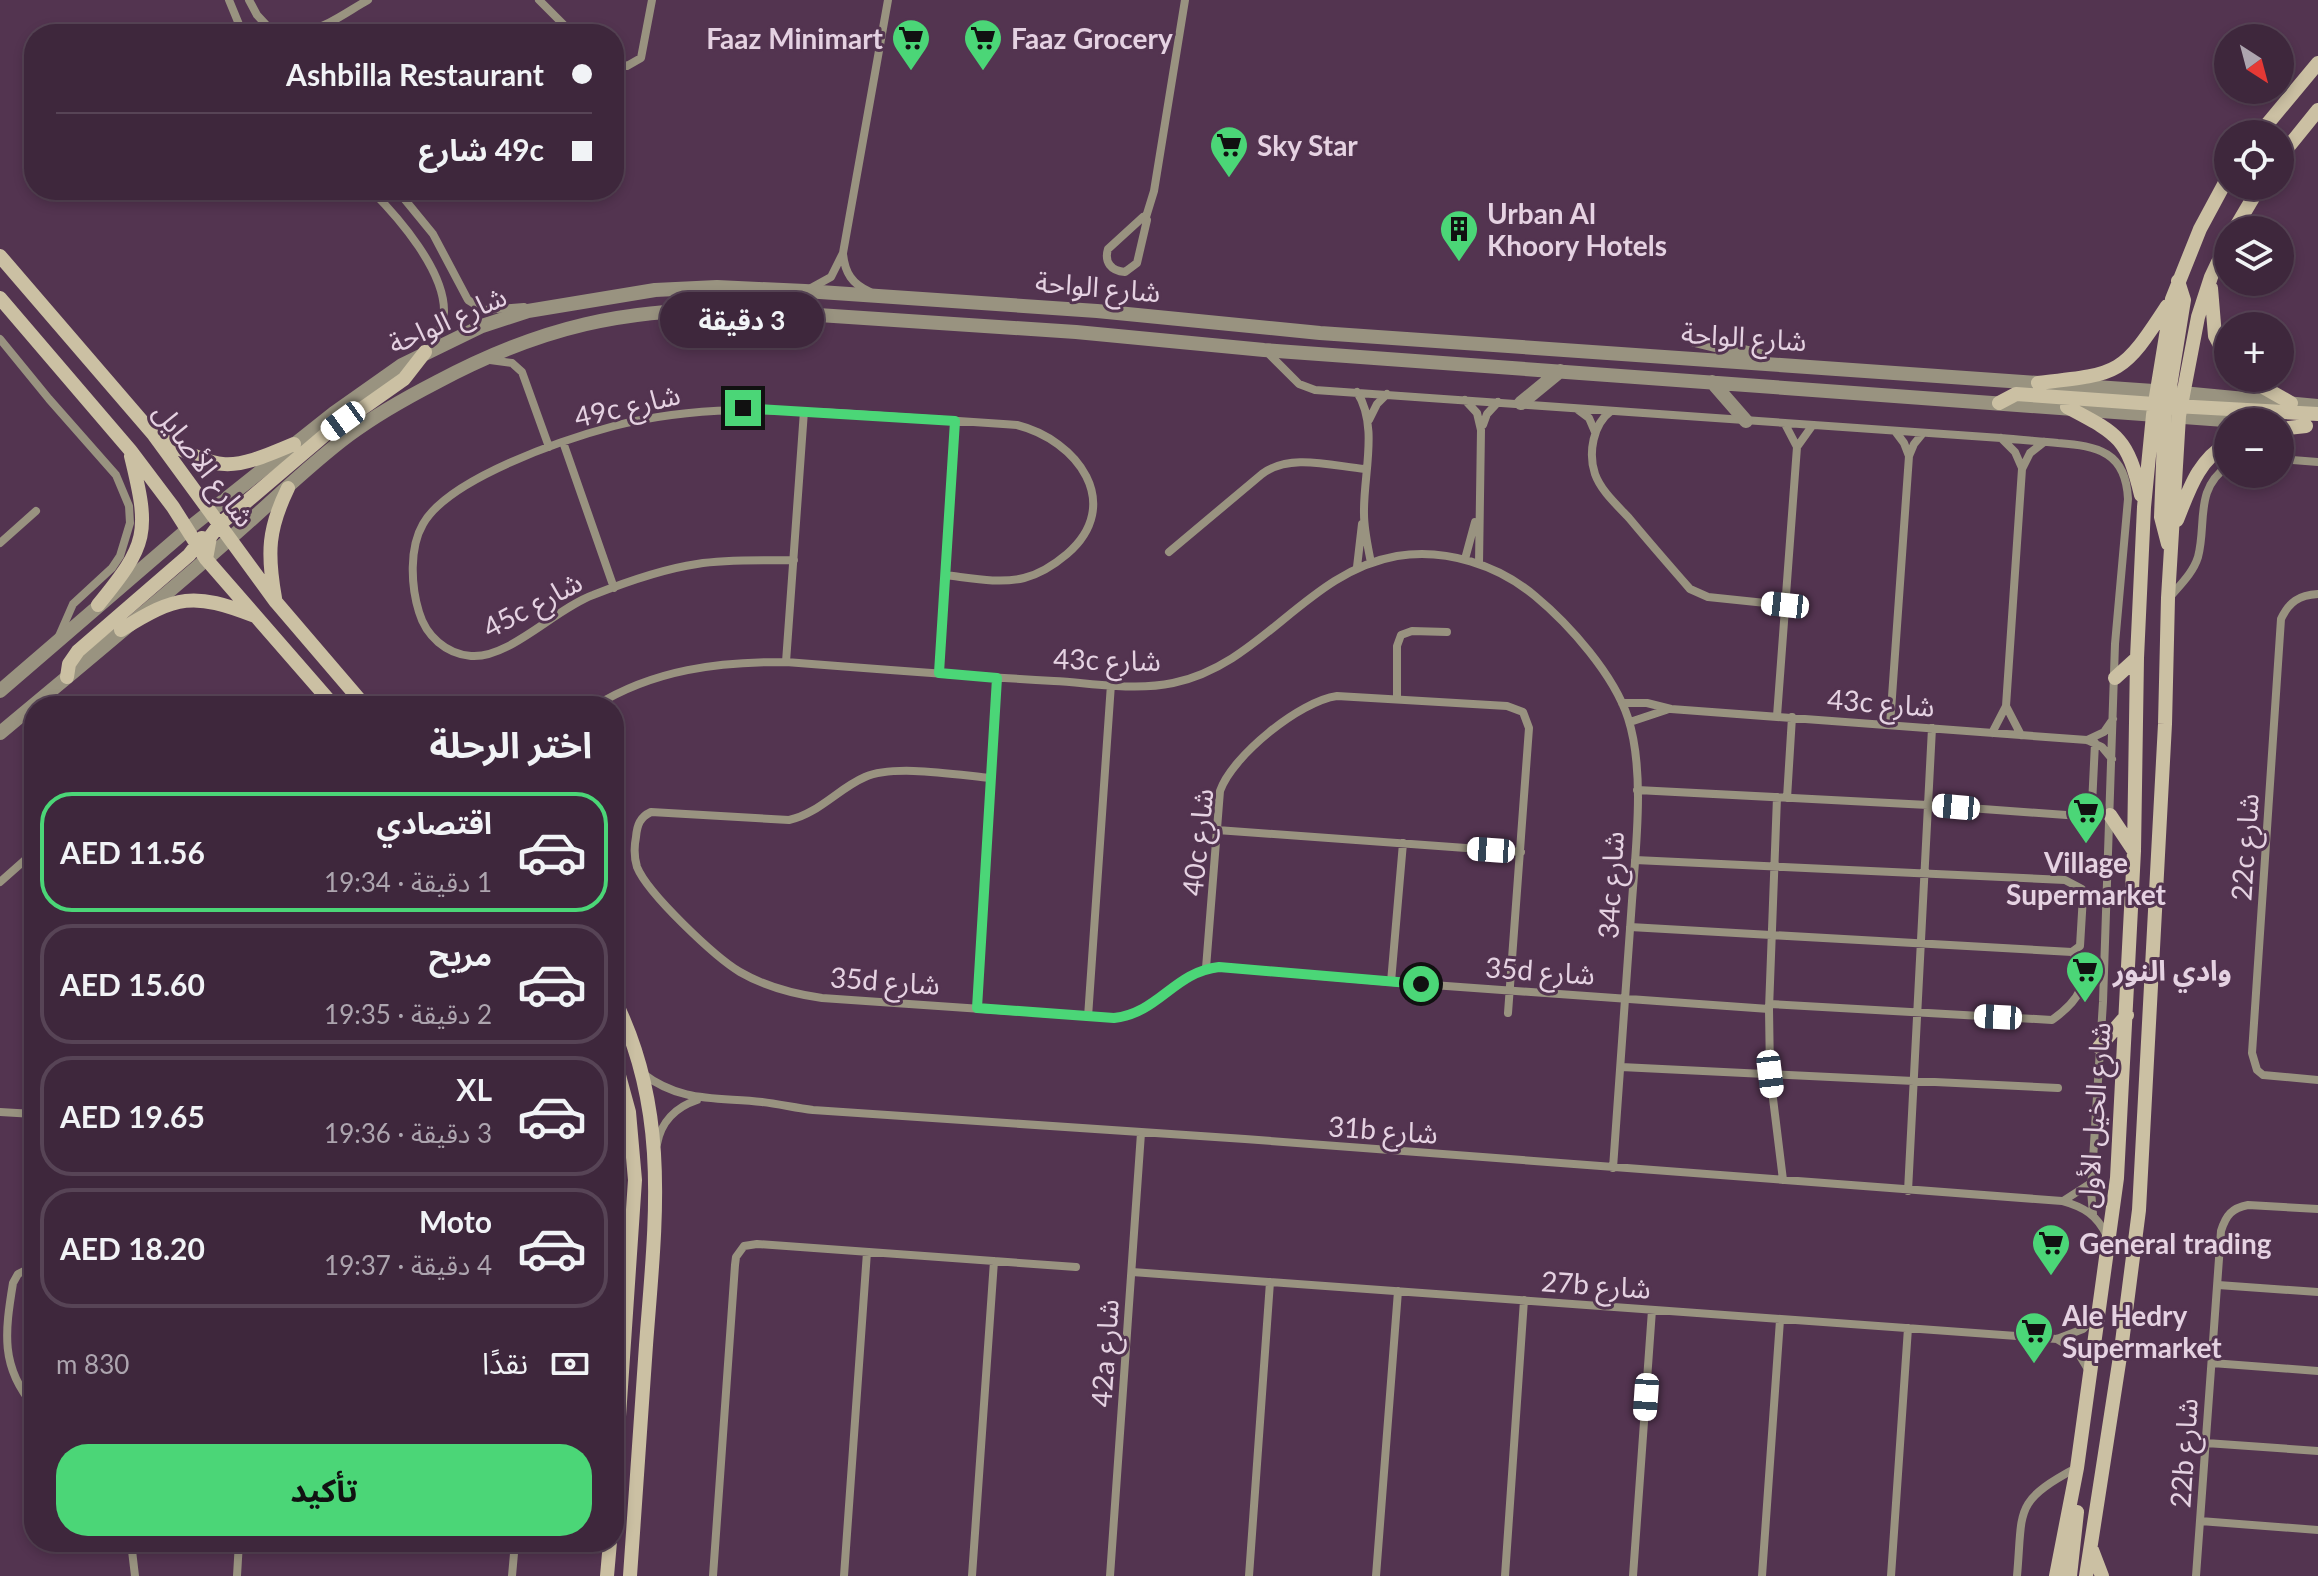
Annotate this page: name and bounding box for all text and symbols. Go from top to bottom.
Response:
supermarket icon: Faaz Minimart [890,17,932,72]
supermarket icon: Faaz Grocery [962,17,1004,72]
place label: Faaz Minimart [706,21,884,55]
place label: Faaz Grocery [1011,21,1173,55]
north arrow [2214,24,2294,104]
map controls [2214,24,2294,488]
text: Ashbilla Restaurant [286,56,544,92]
button: locate [2214,120,2294,200]
supermarket icon: Sky Star [1208,124,1250,179]
place label: Sky Star [1257,128,1358,162]
text: 49c شارع [419,131,544,167]
place label: Urban Al Khoory Hotels [1487,196,1667,262]
building icon: Urban Al Khoory Hotels [1438,208,1480,263]
button: layers [2214,216,2294,296]
street label: شارع الواحة [1033,264,1162,313]
street label: شارع الواحة [383,278,513,365]
callout: 3 دقيقة [661,292,825,348]
text: 3 دقيقة [699,304,785,336]
button: + [2214,312,2294,392]
street label: شارع الواحة [1680,315,1808,362]
street label: 49c شارع [571,376,684,439]
route end [725,390,761,426]
street label: شارع الأصايل [143,395,263,536]
car [317,397,369,445]
button: − [2214,408,2294,488]
street label: 45c شارع [477,564,590,649]
car [1760,591,1810,619]
street label: 43c شارع [1053,641,1161,682]
street label: 43c شارع [1826,681,1936,728]
text: اختر الرحلة [430,722,592,766]
street label: 40c شارع [1174,787,1225,898]
supermarket icon: Village Supermarket [2065,790,2107,845]
street label: 22c شارع [2223,792,2270,902]
car [1931,793,1981,821]
text: اقتصادي [377,804,492,840]
icon: car [516,816,588,888]
street label: 34c شارع [1590,830,1635,940]
text: AED 11.56 [60,834,205,870]
car [1466,836,1516,864]
place label: Village Supermarket [2006,845,2166,911]
text: 1 دقيقة · 19:34 [324,866,492,898]
text: مريح [429,936,492,972]
icon: car [516,948,588,1020]
street label: 35d شارع [1484,949,1596,996]
supermarket icon: وادي النور [2064,949,2106,1004]
place label: وادي النور [2112,953,2232,993]
street label: 35d شارع [829,959,941,1006]
text: AED 15.60 [60,966,205,1002]
route start [1403,966,1439,1002]
text: 2 دقيقة · 19:35 [324,998,492,1030]
car [1973,1004,2023,1030]
street label: شارع الخيل الأول [2070,1021,2121,1210]
car [1755,1049,1785,1099]
text: XL [456,1071,492,1107]
icon: car [516,1080,588,1152]
text: AED 19.65 [60,1098,205,1134]
street label: 31b شارع [1327,1108,1439,1155]
text: 3 دقيقة · 19:36 [324,1117,492,1149]
text: Moto [419,1203,492,1239]
icon: car [516,1212,588,1284]
supermarket icon: General trading [2030,1222,2072,1277]
place label: General trading [2079,1226,2272,1260]
text: AED 18.20 [60,1230,205,1266]
text: 4 دقيقة · 19:37 [324,1249,492,1281]
street label: 27b شارع [1540,1263,1652,1310]
street label: 42a شارع [1083,1298,1130,1408]
place label: Ale Hedry Supermarket [2061,1298,2222,1364]
supermarket icon: Ale Hedry Supermarket [2013,1310,2055,1365]
icon: cash [548,1342,592,1386]
text: نقدًا [482,1344,528,1380]
text: 830 m [56,1348,129,1380]
car [1632,1372,1660,1422]
street label: 22b شارع [2162,1397,2209,1509]
button: تأكيد [56,1444,592,1536]

